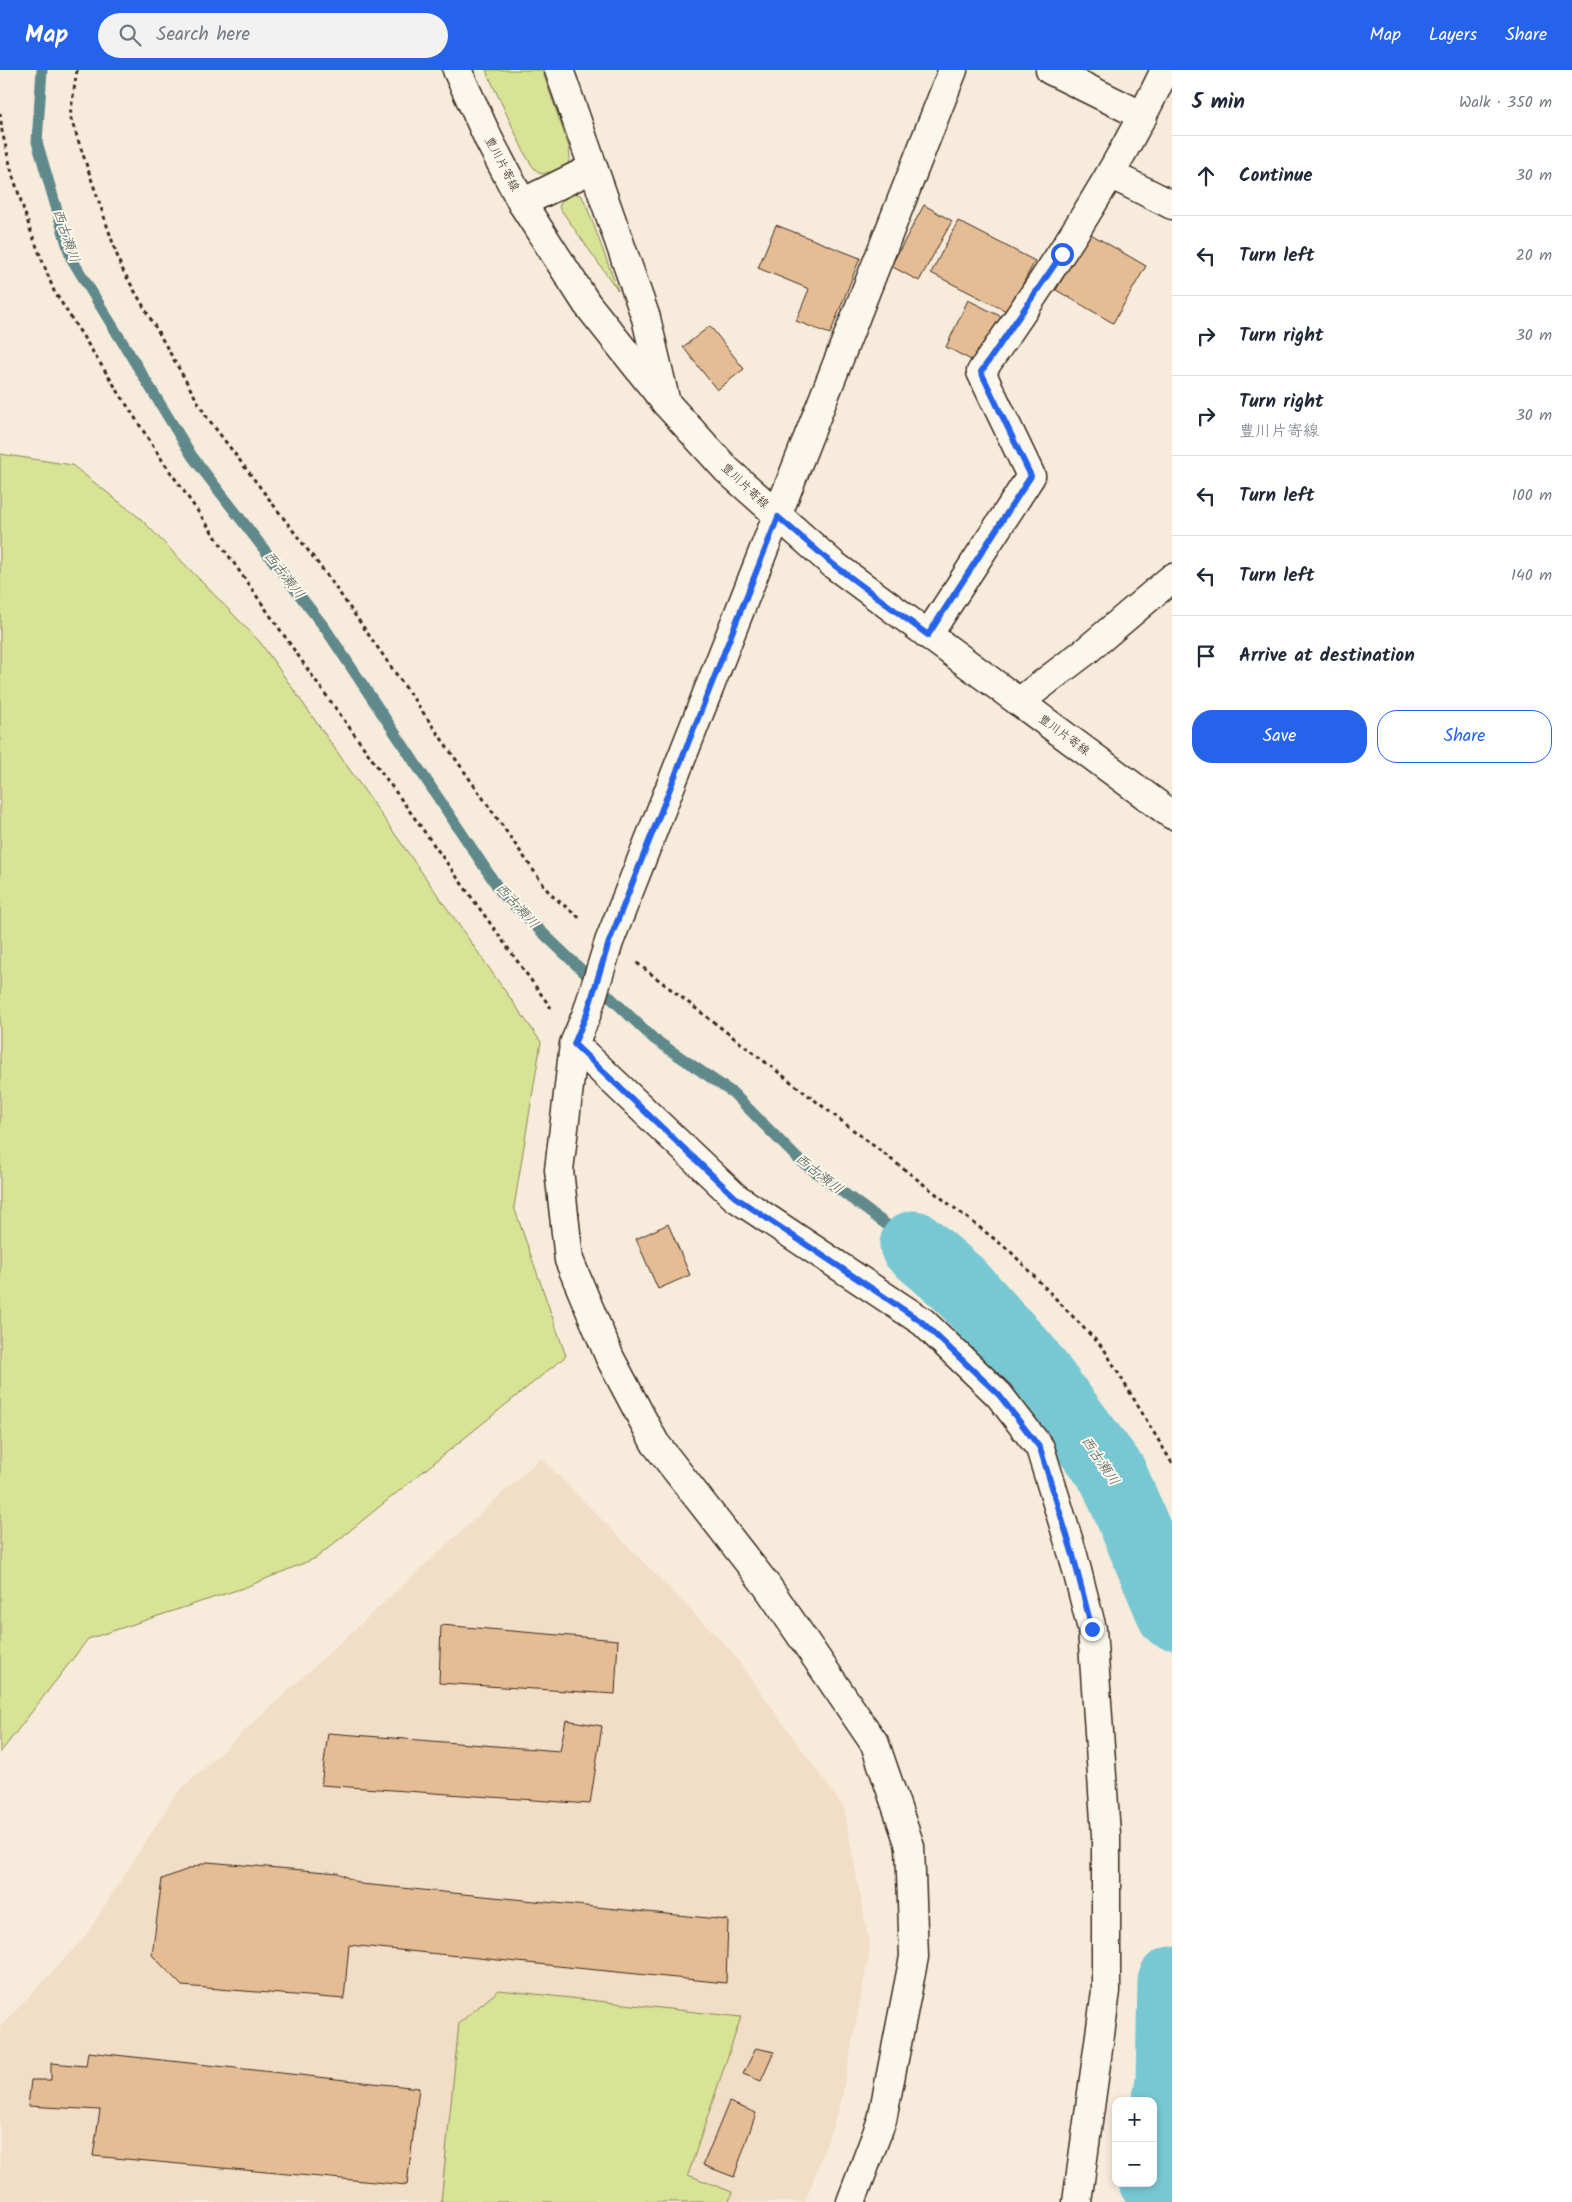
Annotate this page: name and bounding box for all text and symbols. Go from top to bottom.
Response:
search box [98,13,448,58]
text: Map [25,16,68,55]
text: Search here [156,20,250,50]
icon: search [116,21,144,49]
text: Map [1370,21,1401,50]
text: Layers [1429,21,1477,50]
text: Share [1505,21,1547,50]
text: 5 min [1192,86,1245,119]
text: Walk · 350 m [1459,90,1552,115]
street label: 豊川片寄線 [480,133,524,195]
text: Continue [1239,161,1312,191]
icon: ahead [1192,162,1220,190]
text: 30 m [1516,163,1552,188]
water label: 西古瀬川 [46,206,86,266]
text: Turn left [1239,241,1314,271]
icon: left [1192,242,1220,270]
route start [1051,243,1074,266]
text: 20 m [1516,243,1552,268]
text: Turn right [1239,321,1324,351]
icon: right [1192,322,1220,350]
text: 30 m [1516,323,1552,348]
text: Turn right [1239,387,1324,417]
icon: right [1192,402,1220,430]
text: 30 m [1516,403,1552,428]
text: 豊川片寄線 [1239,419,1319,444]
street label: 豊川片寄線 [717,459,773,513]
text: Turn left [1239,481,1314,511]
icon: left [1192,482,1220,510]
text: 100 m [1512,483,1552,508]
water label: 西古瀬川 [258,546,310,604]
text: Turn left [1239,561,1314,591]
icon: left [1192,562,1220,590]
text: 140 m [1511,563,1552,588]
text: Arrive at destination [1239,641,1415,671]
icon: arrive [1192,642,1220,670]
street label: 豊川片寄線 [1034,710,1094,760]
button: Save [1192,710,1367,763]
button: Share [1377,710,1552,763]
water label: 西古瀬川 [490,878,544,934]
water label: 西古瀬川 [790,1148,848,1200]
water label: 西古瀬川 [1075,1432,1125,1490]
route end [1081,1618,1104,1641]
map controls [1112,2097,1157,2187]
button: + [1112,2097,1157,2142]
button: − [1112,2142,1157,2187]

